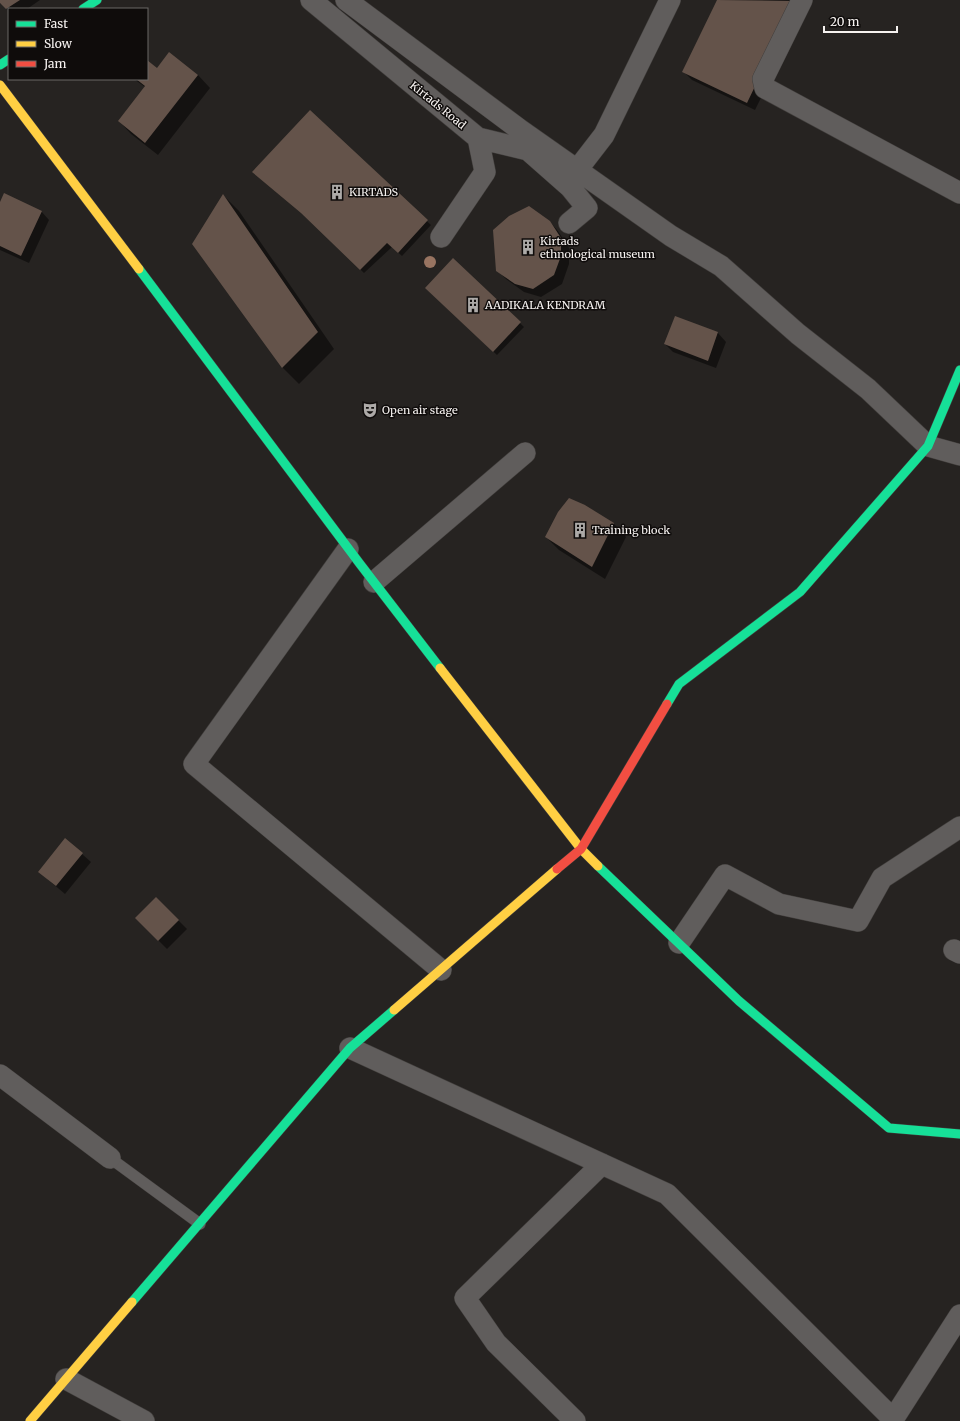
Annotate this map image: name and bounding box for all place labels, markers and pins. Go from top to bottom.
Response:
building icon: KIRTADS [328,183,346,201]
place label: KIRTADS [349,185,399,199]
place label: Kirtads ethnological museum [540,234,655,261]
building icon: Kirtads ethnological museum [519,238,537,256]
building icon: AADIKALA KENDRAM [464,296,482,314]
place label: AADIKALA KENDRAM [484,298,605,312]
theatre icon: Open air stage [361,401,379,419]
place label: Open air stage [382,403,458,417]
building icon: Training block [571,521,589,539]
place label: Training block [592,523,670,537]

